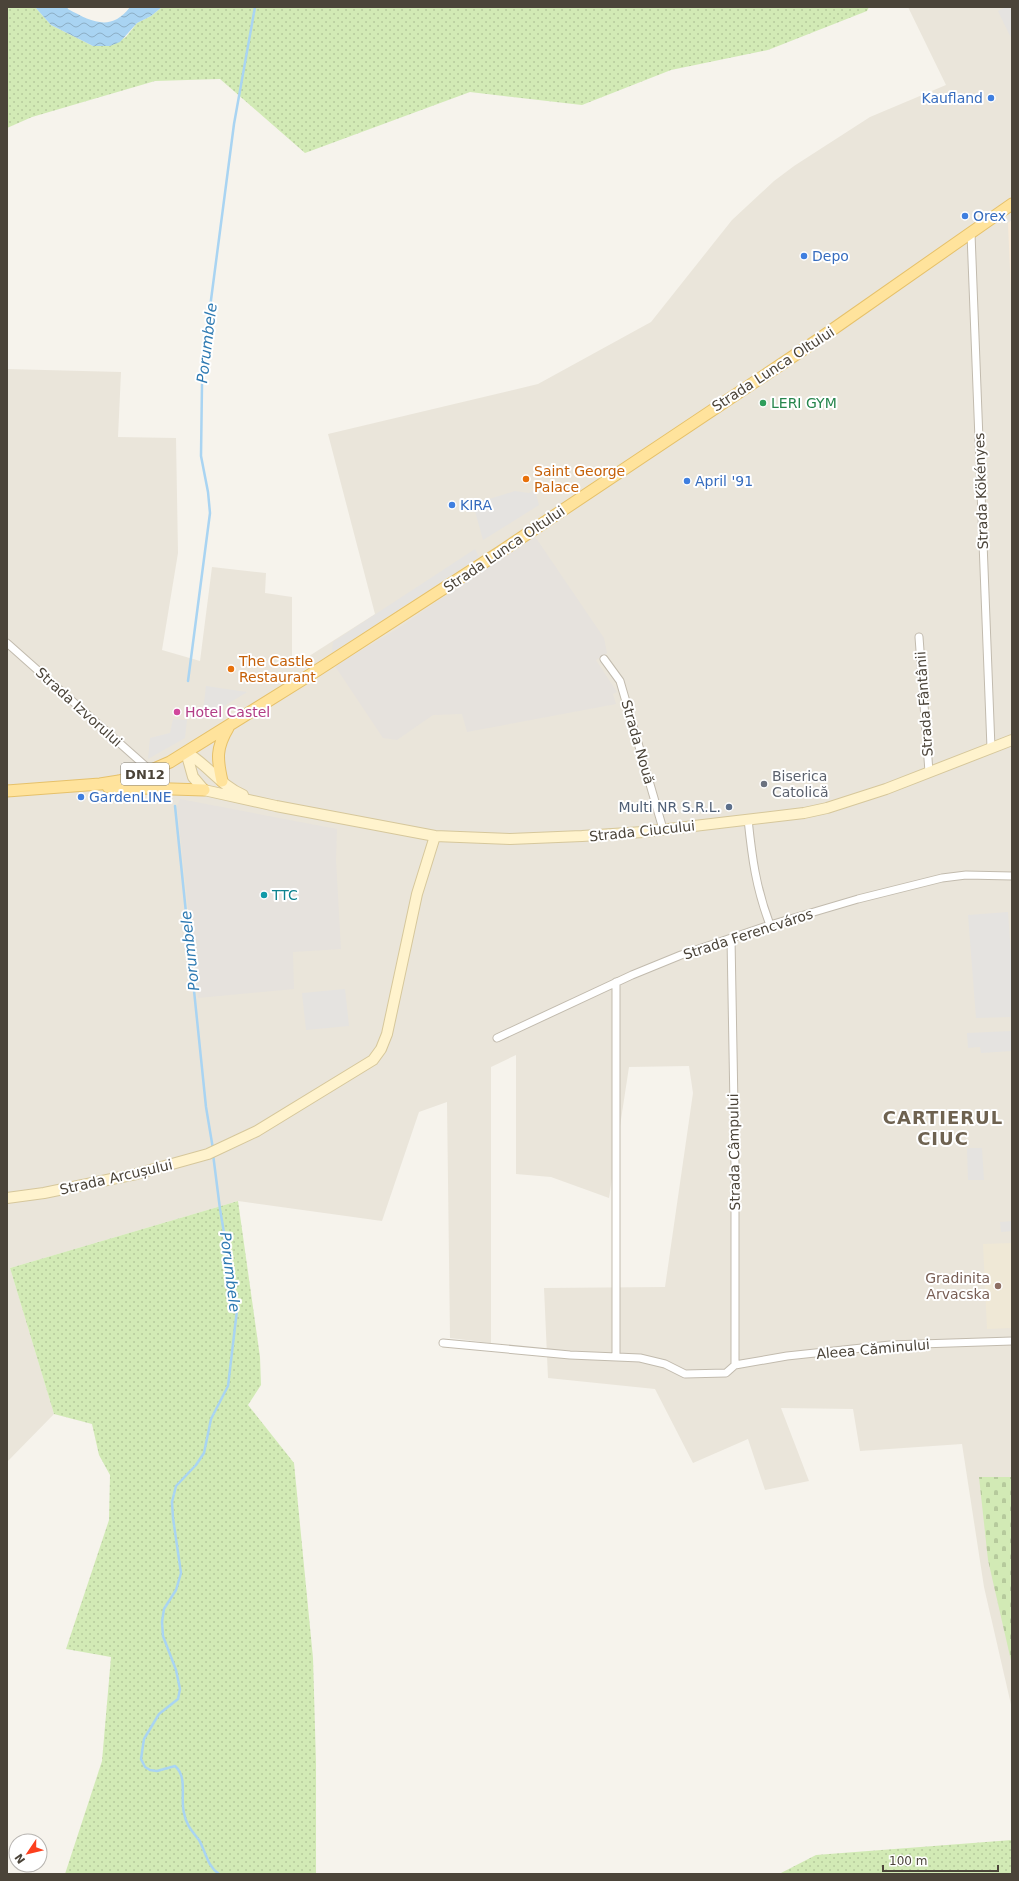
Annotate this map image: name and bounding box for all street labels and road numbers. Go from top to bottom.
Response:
street label: Strada Lunca Oltului [709,323,837,415]
street label: Strada Kökényes [971,432,991,550]
street label: Strada Lunca Oltului [440,503,568,595]
street label: Strada Fântânii [912,651,936,757]
street label: Strada Izvorului [33,664,125,750]
street label: Strada Nouă [618,698,658,786]
road number: DN12 [121,763,169,785]
street label: Strada Ciucului [588,817,696,845]
street label: Strada Ferencváros [681,905,815,963]
street label: Strada Câmpului [725,1093,743,1211]
street label: Strada Arcușului [58,1156,174,1199]
street label: Aleea Căminului [816,1336,930,1362]

